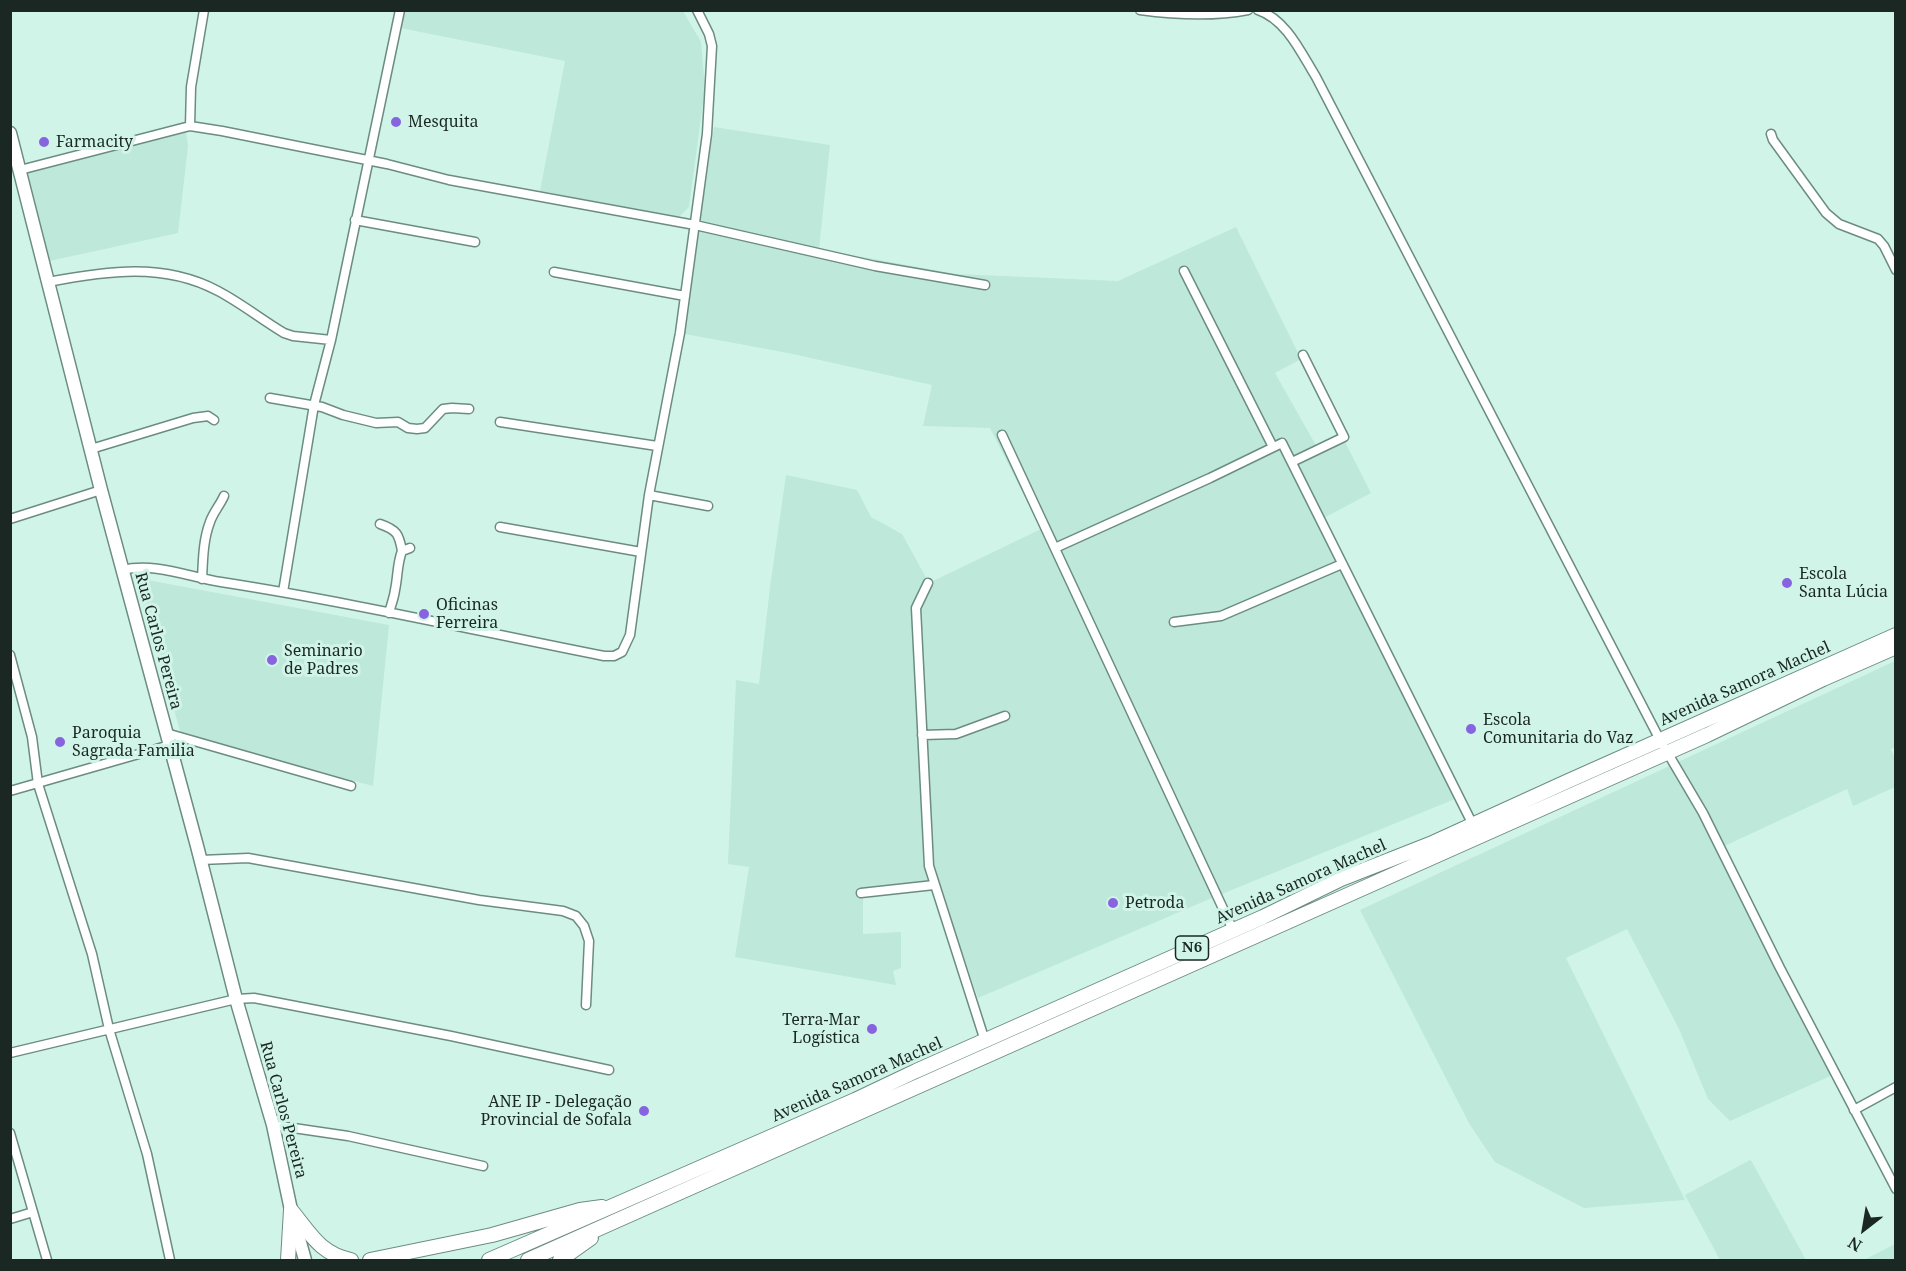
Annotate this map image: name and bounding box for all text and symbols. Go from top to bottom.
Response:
place label: Mesquita [408,112,479,132]
marker: Mesquita [389,115,403,129]
place label: Farmacity [56,132,133,152]
marker: Farmacity [37,135,51,149]
place label: Escola Santa Lúcia [1799,564,1888,602]
street label: Rua Carlos Pereira [130,570,186,712]
marker: Escola Santa Lúcia [1780,576,1794,590]
place label: Oficinas Ferreira [436,595,498,633]
marker: Oficinas Ferreira [417,607,431,621]
street label: Avenida Samora Machel [1657,638,1833,730]
place label: Seminario de Padres [284,641,363,679]
marker: Seminario de Padres [265,653,279,667]
place label: Escola Comunitaria do Vaz [1483,710,1633,748]
marker: Escola Comunitaria do Vaz [1464,722,1478,736]
place label: Paroquia Sagrada Familia [72,723,195,761]
marker: Paroquia Sagrada Familia [53,735,67,749]
street label: Avenida Samora Machel [1213,836,1389,928]
place label: Petroda [1125,893,1184,913]
marker: Petroda [1106,896,1120,910]
road number: N6 [1176,936,1208,960]
place label: Terra-Mar Logística [782,1010,860,1048]
marker: Terra-Mar Logística [865,1022,879,1036]
street label: Avenida Samora Machel [769,1034,945,1126]
street label: Rua Carlos Pereira [255,1039,311,1181]
place label: ANE IP - Delegação Provincial de Sofala [480,1092,632,1130]
marker: ANE IP - Delegação Provincial de Sofala [637,1104,651,1118]
north arrow [1834,1199,1894,1259]
text: N [1844,1232,1866,1257]

